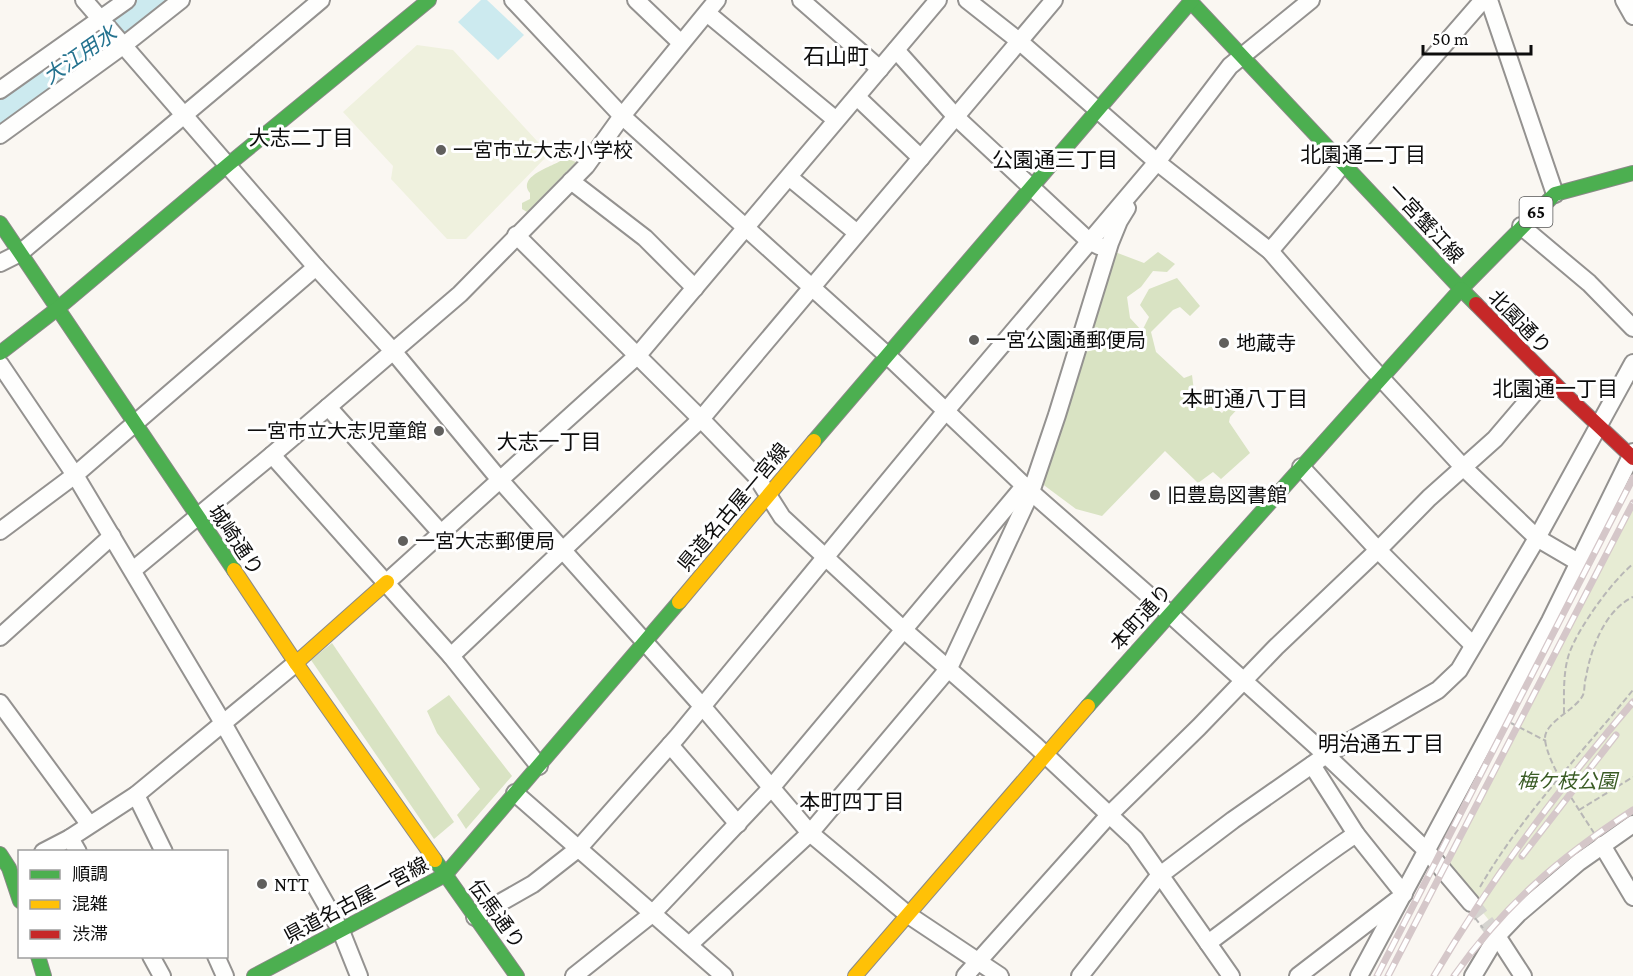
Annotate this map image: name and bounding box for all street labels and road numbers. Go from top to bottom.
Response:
street label: 一宮蟹江線 [1384,179,1468,267]
road number: 65 [1520,197,1552,227]
street label: 北園通り [1484,286,1556,358]
street label: 県道名古屋一宮線 [673,439,793,575]
street label: 城崎通り [205,501,267,579]
street label: 本町通り [1106,580,1176,654]
street label: 県道名古屋一宮線 [280,853,432,947]
street label: 伝馬通り [465,875,529,953]

